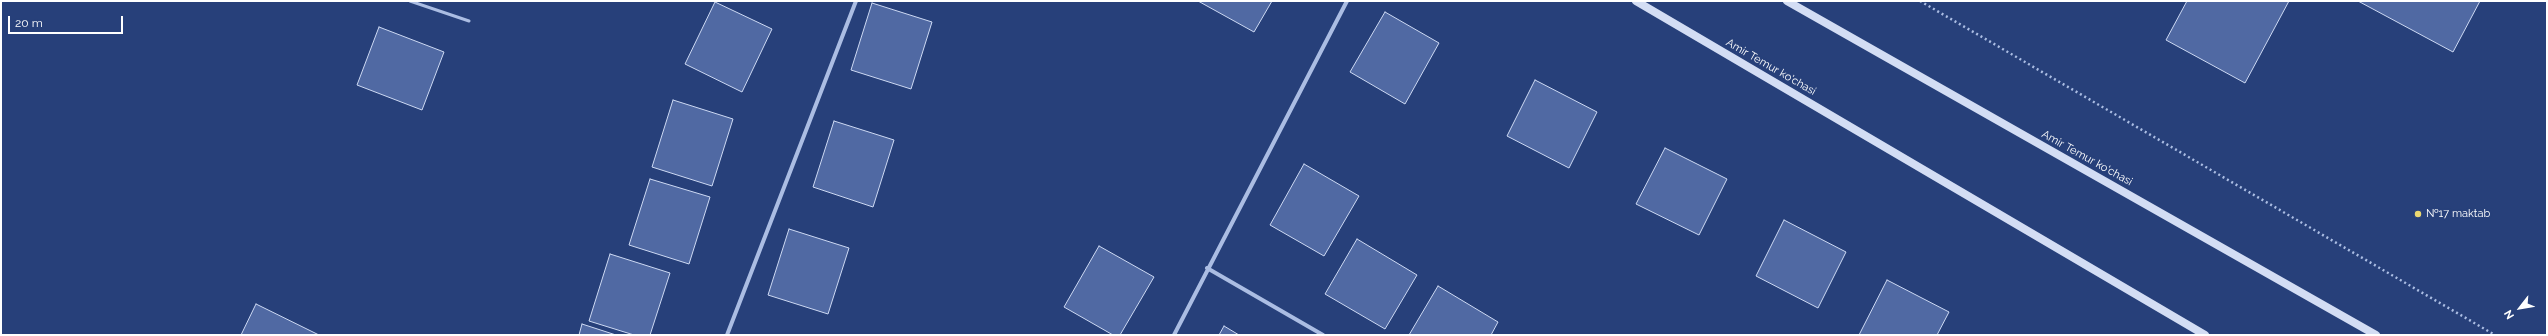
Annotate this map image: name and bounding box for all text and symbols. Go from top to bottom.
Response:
scale bar [10,8,125,34]
text: 20 m [15,16,43,30]
street label: Amir Temur ko'chasi [1724,36,1818,98]
street label: Amir Temur ko'chasi [2039,128,2135,188]
place label: №17 maktab [2426,207,2490,221]
marker: №17 maktab [2413,209,2423,219]
north arrow [2500,288,2540,328]
text: N [2502,307,2517,321]

